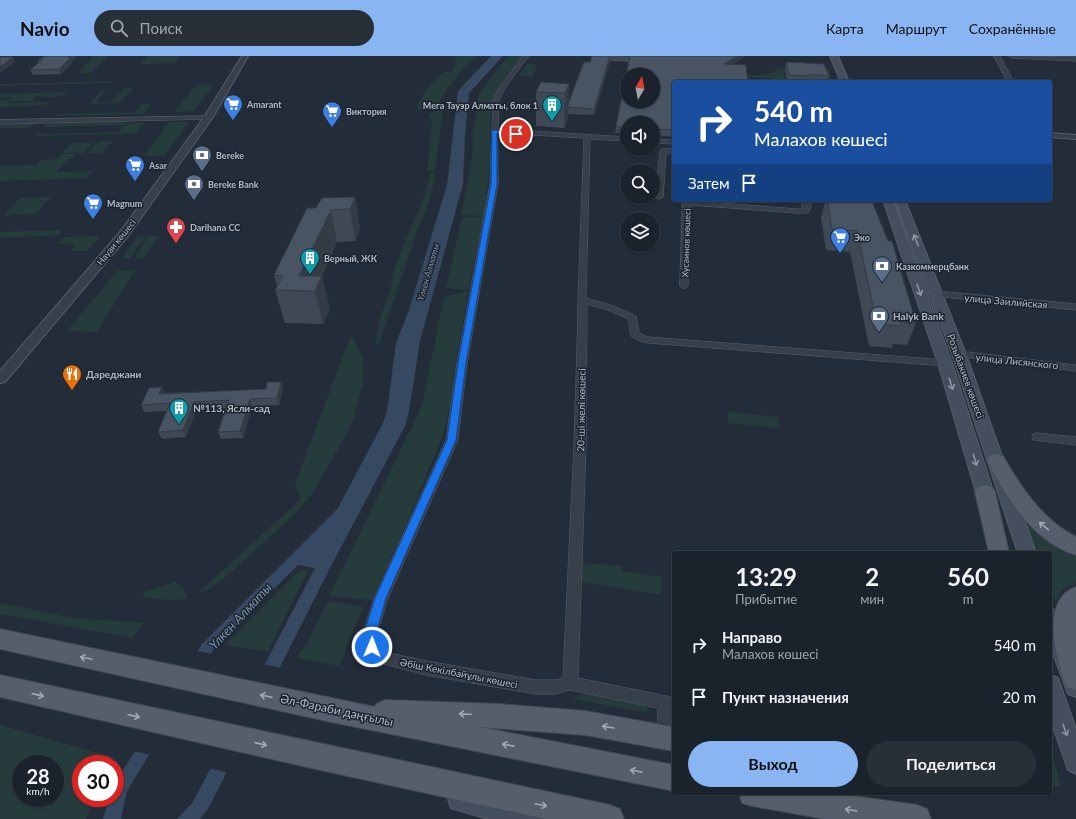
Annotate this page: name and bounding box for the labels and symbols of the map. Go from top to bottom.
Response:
north arrow [620,68,660,108]
supermarket icon: Amarant [222,93,244,121]
building icon: Мега Тауэр Алматы, блок 1 [541,94,563,122]
place label: Amarant [246,99,282,110]
supermarket icon: Виктория [321,100,343,128]
place label: Мега Тауэр Алматы, блок 1 [423,100,538,111]
place label: Виктория [346,106,387,117]
pin [499,117,533,151]
bank icon: Bereke [191,144,213,172]
place label: Bereke [216,150,244,161]
supermarket icon: Asar [124,154,146,182]
place label: Asar [148,160,168,171]
bank icon: Bereke Bank [183,173,205,201]
place label: Bereke Bank [208,179,259,190]
supermarket icon: Magnum [82,192,104,220]
place label: Magnum [107,198,143,209]
street label: Хусаинов көшесі [679,208,693,278]
pharmacy icon: Darihana CC [165,216,187,244]
street label: Науаи көшесі [94,217,138,267]
place label: Darihana CC [190,222,240,233]
supermarket icon: Эко [829,226,851,254]
place label: Эко [854,232,870,243]
one-way arrow [911,234,919,246]
water label: Үлкен Алматы [415,242,441,302]
building icon: Верный, ЖК [299,247,321,275]
place label: Верный, ЖК [324,253,378,264]
bank icon: Казкоммерцбанк [871,255,893,283]
place label: Казкоммерцбанк [896,261,969,272]
one-way arrow [916,283,924,295]
street label: улица Заилийская [964,291,1048,311]
bank icon: Halyk Bank [868,305,890,333]
place label: Halyk Bank [893,310,944,322]
street label: Розыбакиев көшесі [945,332,987,420]
street label: улица Лисянского [975,351,1059,371]
restaurant icon: Дареджани [61,363,83,391]
place label: Дареджани [86,368,141,380]
street label: 20-ші желі көшесі [574,368,588,452]
one-way arrow [948,378,956,390]
building icon: №113, Ясли-сад [168,397,190,425]
place label: №113, Ясли-сад [193,402,271,414]
one-way arrow [972,453,979,466]
one-way arrow [1038,521,1049,530]
water label: Үлкен Алматы [205,580,275,652]
position arrow [351,626,393,668]
one-way arrow [80,653,93,661]
street label: Әбіш Кекілбайұлы көшесі [399,656,519,690]
one-way arrow [31,691,44,699]
one-way arrow [259,691,272,699]
street label: Әл-Фараби даңғылы [279,691,395,729]
one-way arrow [459,711,472,718]
one-way arrow [127,712,140,720]
one-way arrow [602,723,615,731]
one-way arrow [1062,724,1070,736]
one-way arrow [254,741,267,749]
one-way arrow [502,741,515,749]
speed limit sign: 30 [72,755,124,807]
one-way arrow [630,766,643,774]
one-way arrow [534,801,547,809]
one-way arrow [845,806,858,814]

